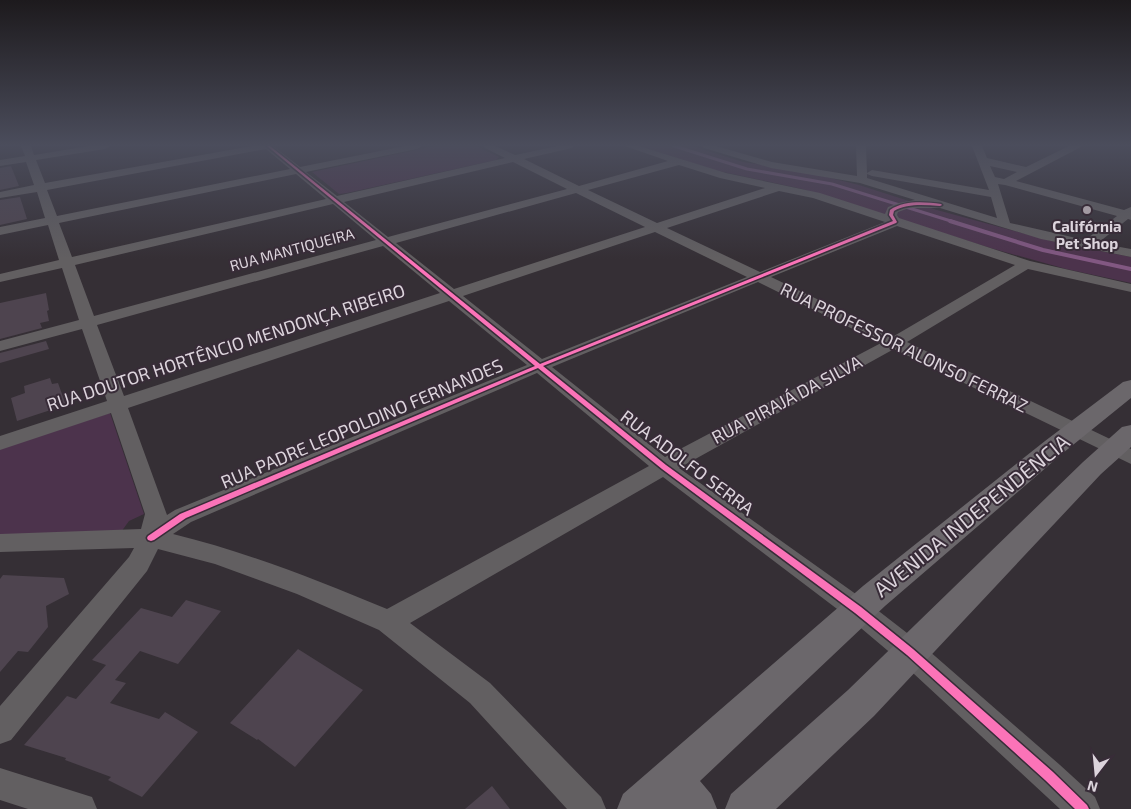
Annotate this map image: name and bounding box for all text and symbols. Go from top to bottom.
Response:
marker: Califórnia Pet Shop [1081,204,1093,216]
place label: Califórnia Pet Shop [1052,217,1122,252]
street label: RUA MANTIQUEIRA [228,224,357,275]
street label: RUA PROFESSOR ALONSO FERRAZ [777,277,1032,417]
street label: RUA DOUTOR HORTÊNCIO MENDONÇA RIBEIRO [44,279,408,416]
street label: RUA PIRAJÁ DA SILVA [708,350,866,448]
street label: RUA PADRE LEOPOLDINO FERNANDES [217,353,506,493]
street label: RUA ADOLFO SERRA [617,405,759,520]
street label: AVENIDA INDEPENDÊNCIA [868,428,1074,601]
north arrow [1071,749,1121,799]
text: N [1085,777,1099,797]

